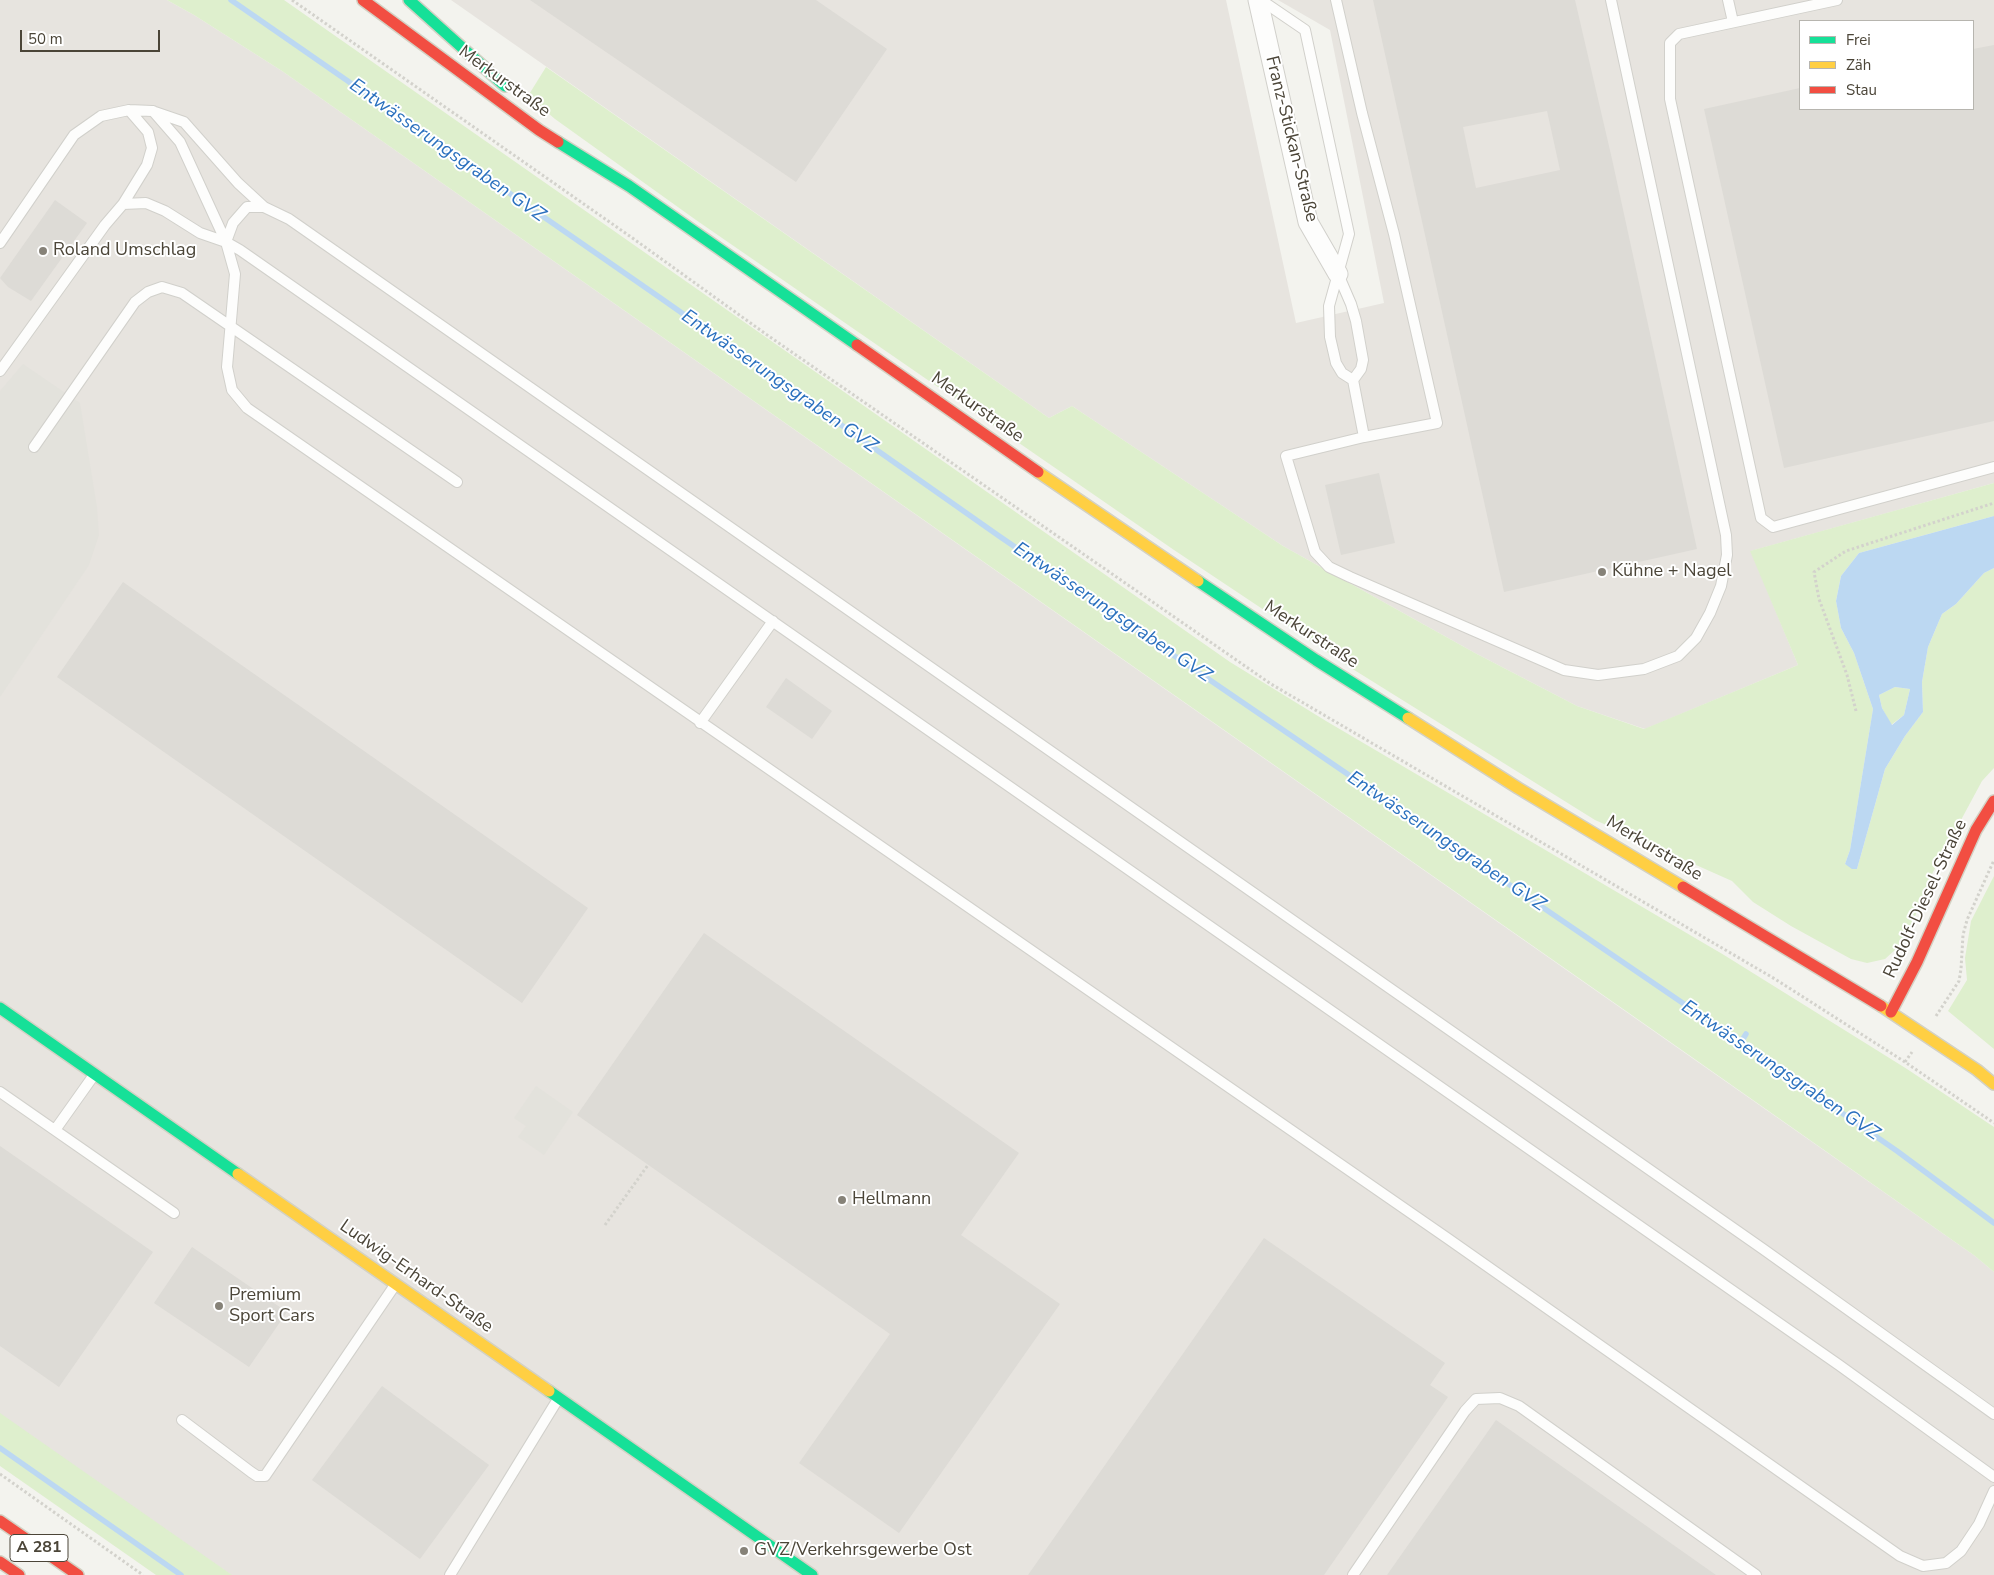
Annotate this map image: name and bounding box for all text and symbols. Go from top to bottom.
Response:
scale bar [22,20,162,52]
legend [1799,20,1974,110]
text: 50 m [28,29,63,49]
text: Frei [1846,30,1871,50]
street label: Merkurstraße [454,41,554,123]
street label: Franz-Stickan-Straße [1260,54,1322,224]
text: Zäh [1846,55,1871,75]
water label: Entwässerungsgraben GVZ [345,75,549,227]
text: Stau [1846,80,1877,100]
place label: Roland Umschlag [53,240,196,262]
marker: Roland Umschlag [37,245,49,257]
water label: Entwässerungsgraben GVZ [677,306,881,458]
street label: Merkurstraße [926,368,1028,448]
water label: Entwässerungsgraben GVZ [1009,538,1215,688]
place label: Kühne + Nagel [1612,561,1732,583]
marker: Kühne + Nagel [1596,566,1608,578]
street label: Merkurstraße [1260,596,1362,674]
water label: Entwässerungsgraben GVZ [1343,767,1549,917]
street label: Merkurstraße [1602,812,1706,886]
street label: Rudolf-Diesel-Straße [1880,816,1972,982]
water label: Entwässerungsgraben GVZ [1677,996,1883,1146]
place label: Hellmann [852,1189,931,1211]
marker: Hellmann [836,1194,848,1206]
street label: Ludwig-Erhard-Straße [335,1216,497,1338]
place label: Premium Sport Cars [229,1285,315,1328]
marker: Premium Sport Cars [213,1300,225,1312]
road number: A 281 [10,1535,68,1562]
place label: GVZ/Verkehrsgewerbe Ost [754,1540,972,1562]
marker: GVZ/Verkehrsgewerbe Ost [738,1545,750,1557]

